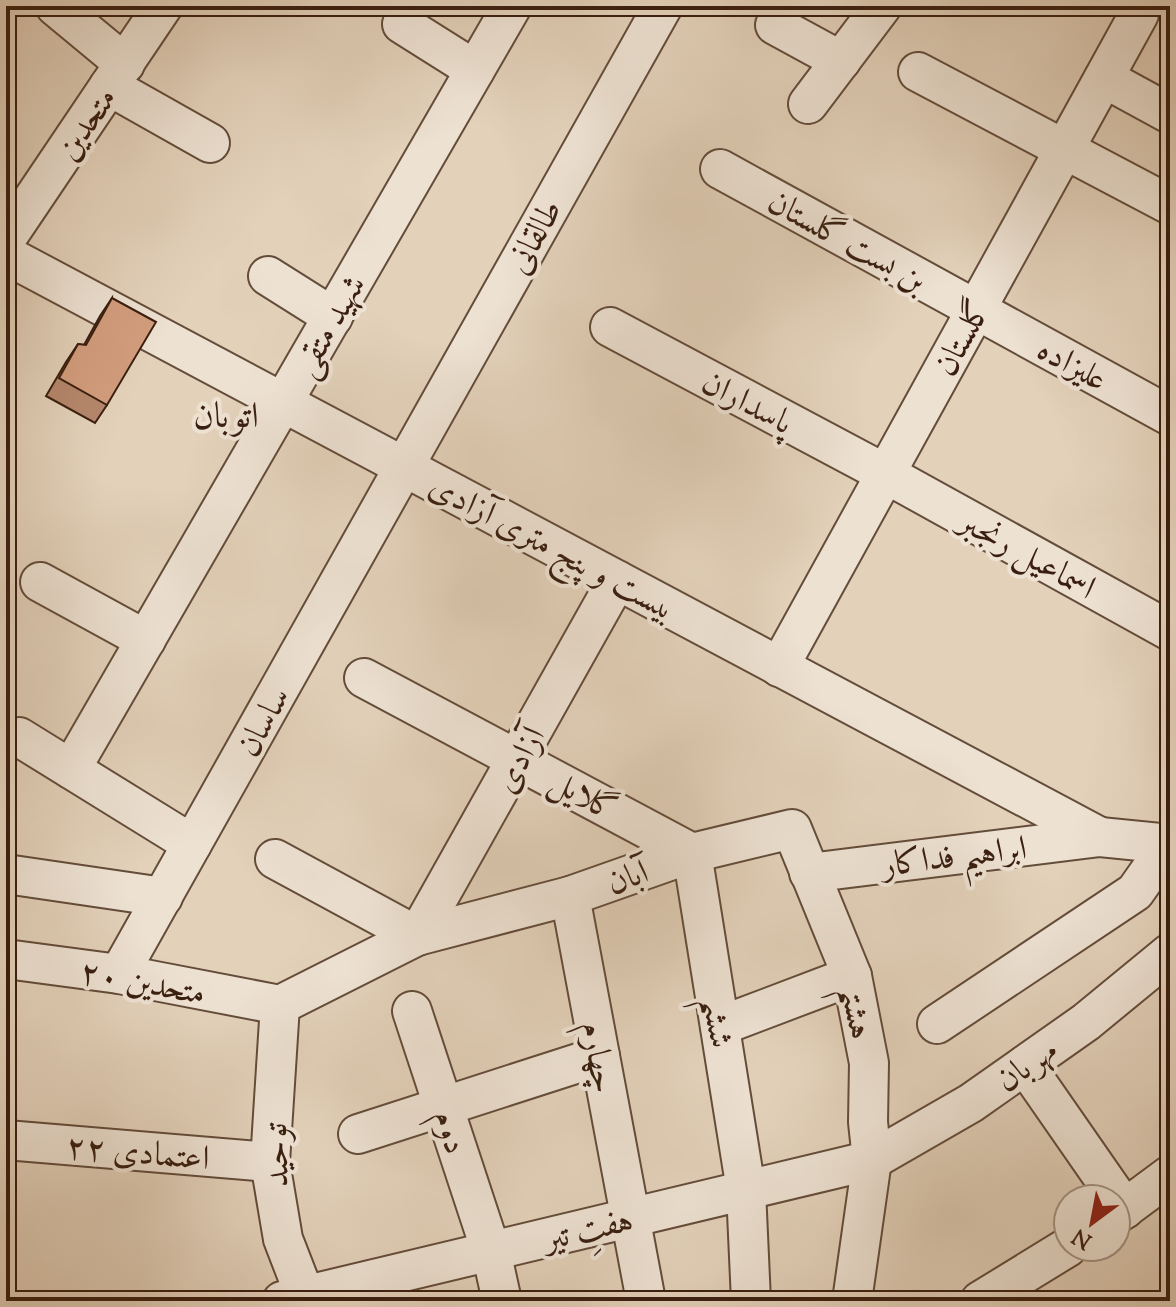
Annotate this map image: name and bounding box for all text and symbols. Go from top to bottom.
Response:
street label: متحدین [45,78,131,172]
street label: بن بست گلستان [758,179,935,307]
street label: طالقانی [496,191,577,284]
street label: شهید متقی [282,266,380,387]
street label: گلستان [923,291,1005,386]
street label: علیزاده [1027,327,1115,405]
street label: پاسداران [692,360,802,449]
district label: اتوبان [193,392,259,444]
street label: بیست و پنج متری آزادی [418,463,683,637]
street label: اسماعیل رنجبر [946,497,1104,614]
street label: ساسان [226,679,304,767]
street label: آزادی [483,715,561,803]
street label: گلایل [539,758,625,836]
street label: ابراهیم فداکار [876,825,1031,898]
street label: آبان [601,848,659,909]
street label: متحدین ۲۰ [76,949,209,1020]
street label: هشتم [819,981,884,1045]
street label: ششم [681,993,744,1053]
street label: چهارم [564,1018,627,1098]
street label: مهربان [987,1028,1069,1106]
street label: دوم [417,1103,479,1161]
street label: توحید [253,1121,304,1188]
street label: اعتمادی ۲۲ [64,1124,211,1185]
north arrow [1052,1183,1132,1263]
street label: هفتِ تیر [536,1197,639,1267]
text: N [1067,1219,1099,1256]

